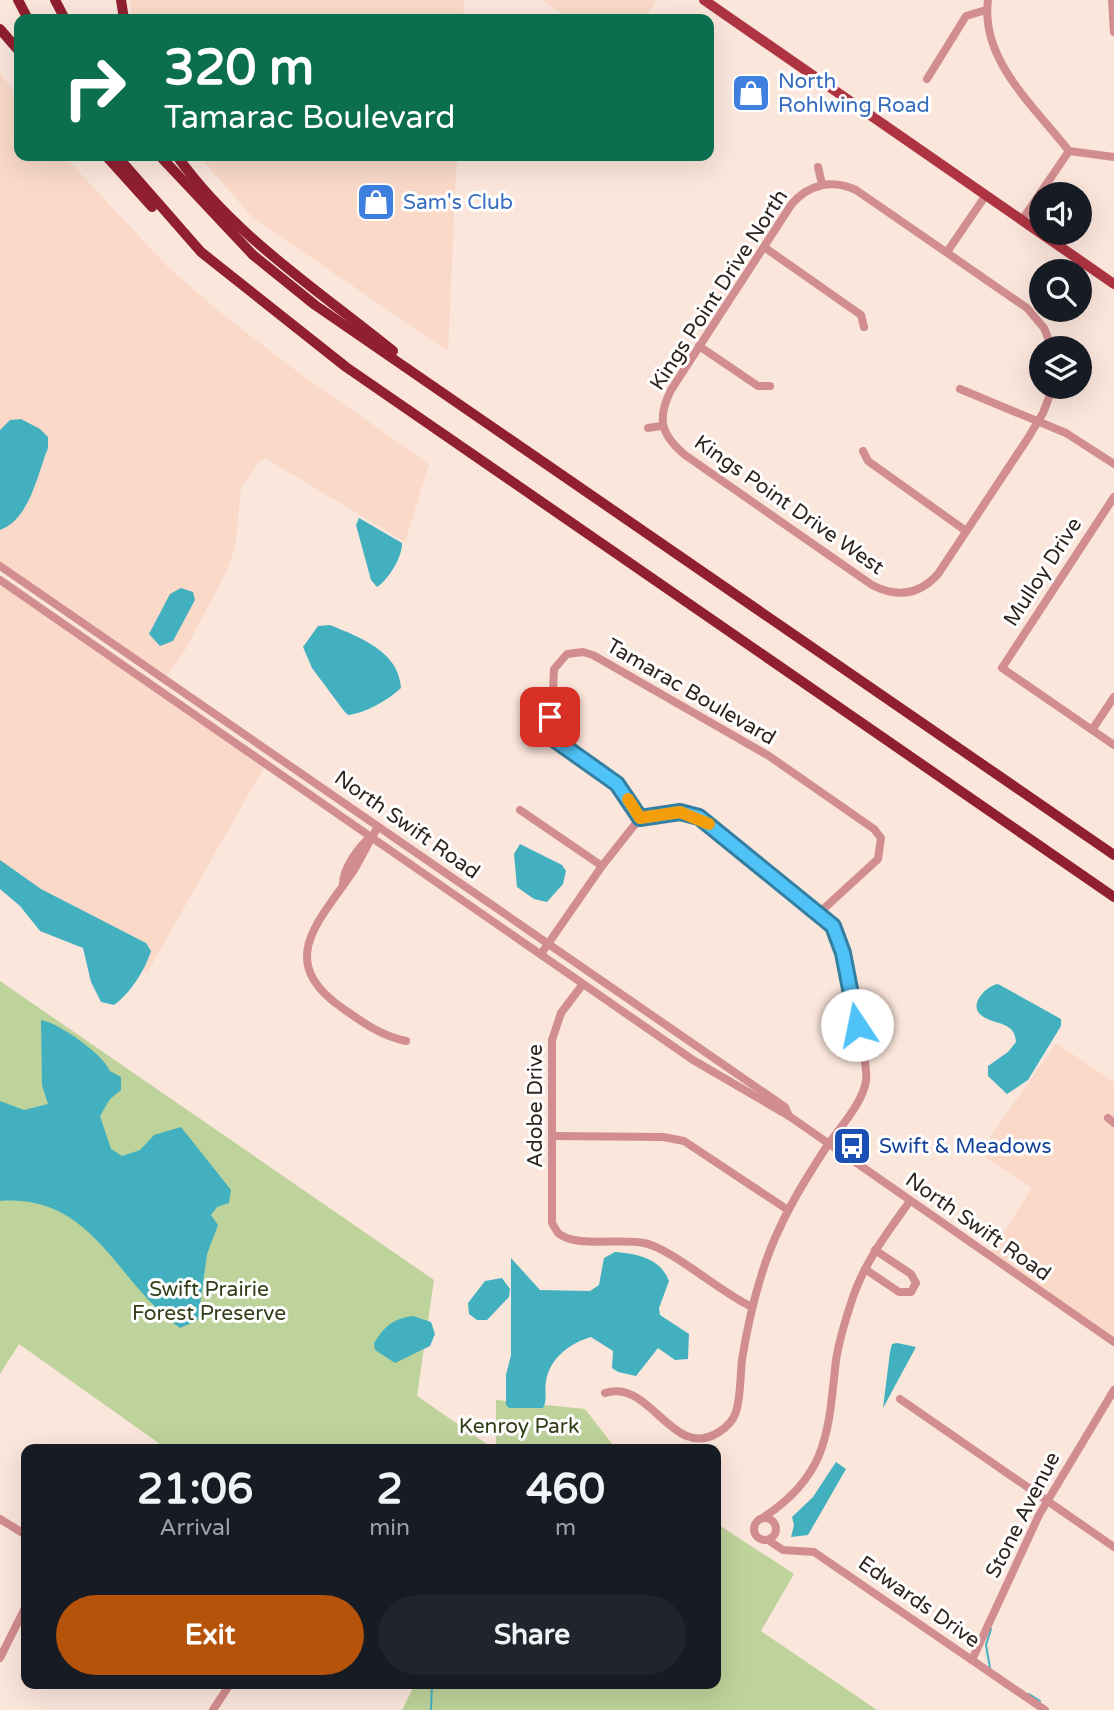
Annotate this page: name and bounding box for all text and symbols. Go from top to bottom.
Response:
text: 320 m [164,39,314,98]
icon: right [49,42,140,133]
place label: North Rohlwing Road [778,69,930,118]
shop icon: North Rohlwing Road [730,72,772,114]
text: Tamarac Boulevard [164,99,456,137]
shop icon: Sam's Club [355,181,397,223]
map controls [1029,182,1092,399]
button: sound [1029,182,1092,245]
street label: Kings Point Drive North [645,185,793,395]
place label: Sam's Club [403,190,513,215]
button: search [1029,259,1092,322]
button: layers [1029,336,1092,399]
street label: Kings Point Drive West [689,430,889,580]
street label: Mulloy Drive [999,513,1087,631]
street label: Tamarac Boulevard [602,633,780,751]
pin [520,687,580,747]
icon: arrive [531,698,569,736]
street label: North Swift Road [329,765,485,885]
position arrow [820,988,894,1062]
street label: Adobe Drive [523,1044,548,1168]
bus stop icon: Swift & Meadows [831,1125,873,1167]
place label: Swift & Meadows [879,1134,1052,1159]
street label: North Swift Road [900,1167,1056,1287]
park label: Swift Prairie Forest Preserve [132,1277,286,1326]
park label: Kenroy Park [459,1414,579,1439]
street label: Stone Avenue [980,1448,1066,1582]
text: 21:06 [137,1464,253,1515]
text: 2 [376,1464,403,1515]
text: 460 [526,1464,605,1515]
text: Arrival [160,1514,231,1542]
text: min [369,1514,410,1542]
text: m [555,1514,576,1542]
street label: Edwards Drive [853,1551,985,1653]
button: Exit [56,1595,364,1675]
button: Share [378,1595,686,1675]

